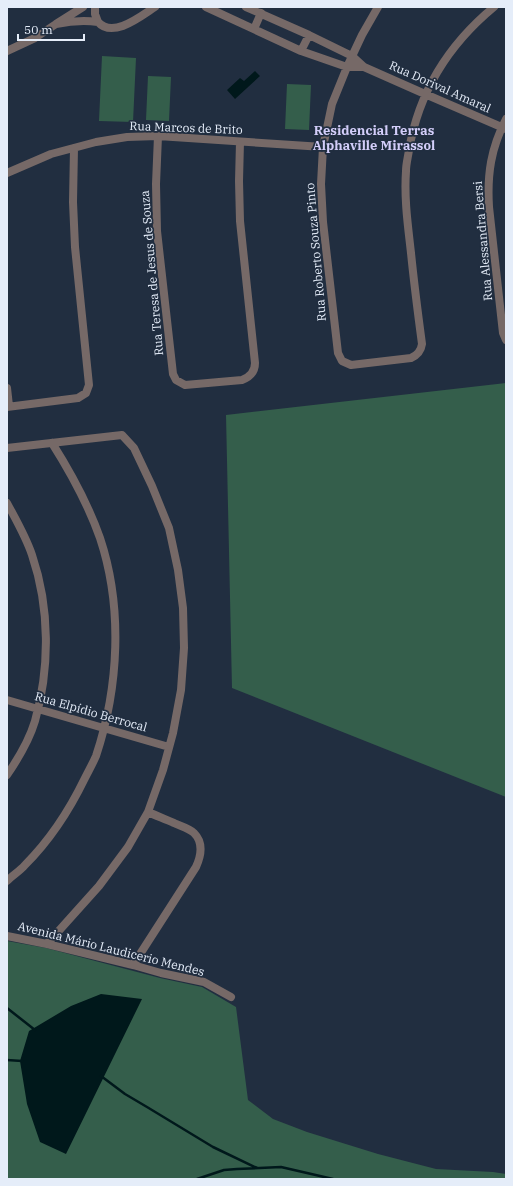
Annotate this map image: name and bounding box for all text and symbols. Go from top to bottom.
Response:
scale bar [18,16,84,42]
text: 50 m [24,22,53,37]
street label: Rua Dorival Amaral [387,57,494,116]
street label: Rua Marcos de Brito [129,118,243,137]
district label: Residencial Terras Alphaville Mirassol [313,122,435,154]
street label: Rua Alessandra Bersi [470,180,495,302]
street label: Rua Roberto Souza Pinto [302,182,329,322]
street label: Rua Teresa de Jesus de Souza [137,189,166,356]
street label: Rua Elpídio Berrocal [33,688,149,735]
street label: Avenida Mário Laudicerio Mendes [16,918,206,979]

